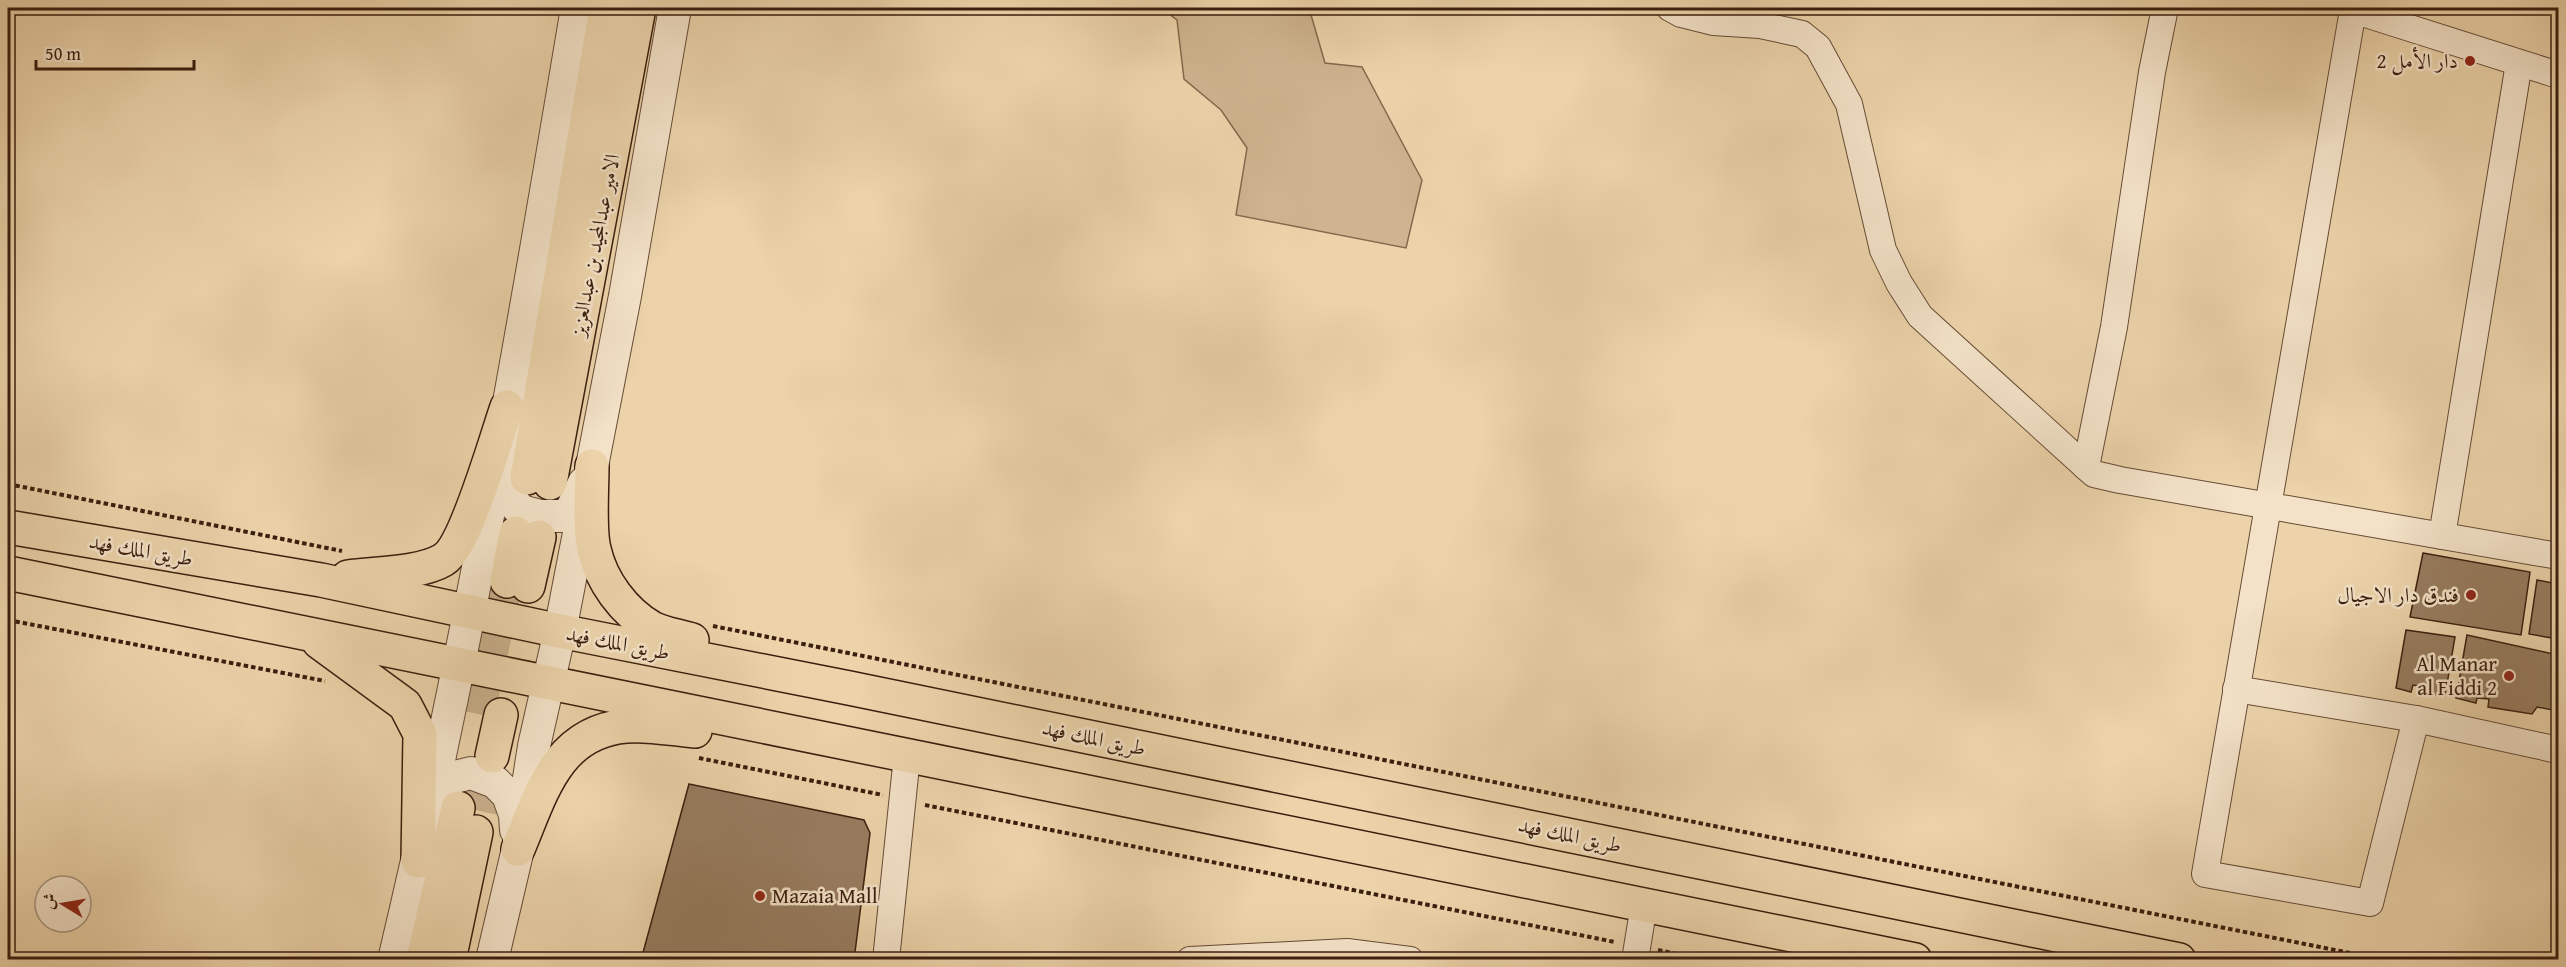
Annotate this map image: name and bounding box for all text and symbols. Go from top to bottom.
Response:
scale bar [36,33,194,71]
text: 50 m [45,40,81,67]
place label: دار الأمل 2 [2377,45,2458,76]
marker: دار الأمل 2 [2463,54,2477,68]
street label: الامير عبدالمجيد بن عبدالعزيز [561,151,627,341]
street label: طريق الملك فهد [87,525,196,574]
place label: فندق دار الاجيال [2337,579,2459,610]
marker: فندق دار الاجيال [2464,588,2478,602]
street label: طريق الملك فهد [564,617,673,668]
place label: Al Manar al Fiddi 2 [2416,648,2497,703]
marker: Al Manar al Fiddi 2 [2502,669,2516,683]
street label: طريق الملك فهد [1039,711,1149,764]
street label: طريق الملك فهد [1515,808,1625,861]
north arrow [33,874,93,934]
place label: Mazaia Mall [772,880,878,911]
marker: Mazaia Mall [753,889,767,903]
text: ش [35,891,62,911]

